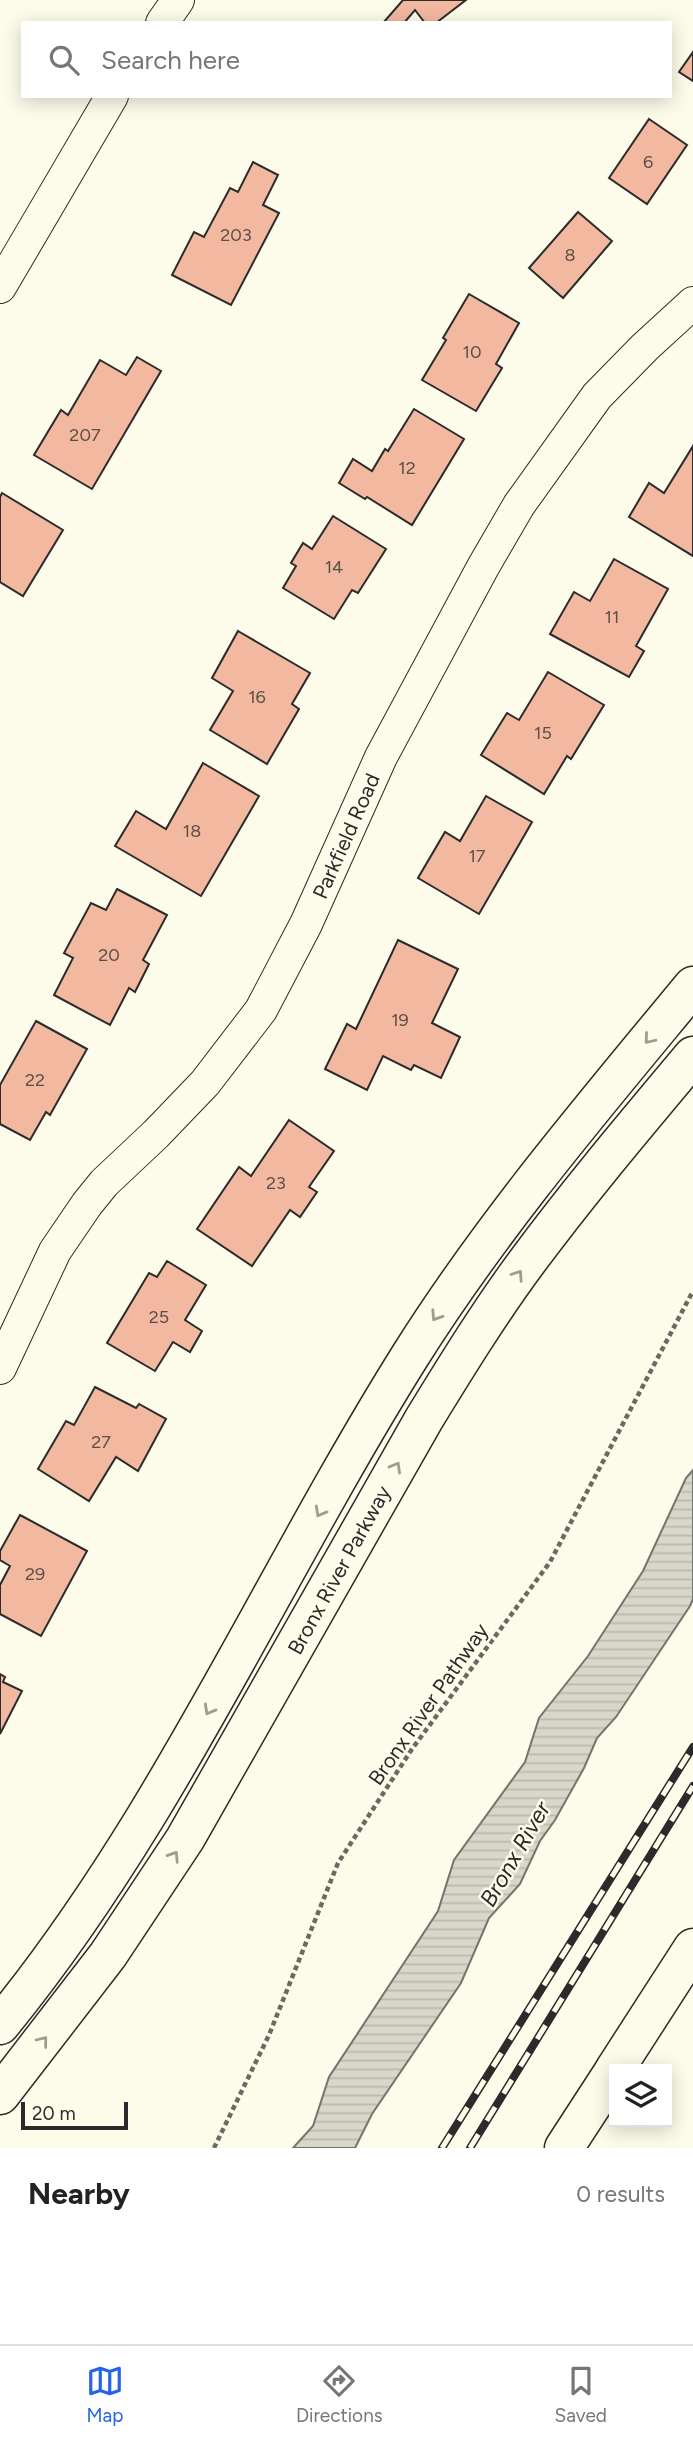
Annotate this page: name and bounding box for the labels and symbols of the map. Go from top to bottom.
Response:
house number: 6 [643,151,653,173]
house number: 203 [220,224,252,246]
house number: 8 [564,244,576,266]
house number: 10 [463,341,481,363]
house number: 207 [69,424,101,446]
house number: 12 [398,457,416,479]
house number: 14 [325,556,343,578]
house number: 11 [605,606,619,628]
house number: 16 [248,686,266,708]
house number: 15 [534,722,552,744]
street label: Parkfield Road [307,769,385,903]
house number: 18 [183,820,201,842]
house number: 17 [468,845,486,867]
house number: 20 [98,944,120,966]
house number: 19 [391,1009,409,1031]
one-way arrow [645,1031,658,1044]
house number: 22 [25,1069,45,1091]
house number: 23 [266,1172,286,1194]
one-way arrow [510,1270,522,1283]
house number: 25 [149,1306,169,1328]
one-way arrow [432,1309,445,1322]
house number: 27 [91,1431,111,1453]
one-way arrow [388,1462,401,1474]
street label: Bronx River Parkway [282,1481,396,1659]
one-way arrow [315,1505,328,1517]
house number: 29 [25,1563,45,1585]
street label: Bronx River Pathway [363,1618,493,1790]
one-way arrow [204,1703,217,1716]
water label: Bronx River [474,1796,557,1911]
one-way arrow [166,1850,179,1863]
one-way arrow [34,2037,47,2049]
scale bar [21,2099,128,2131]

